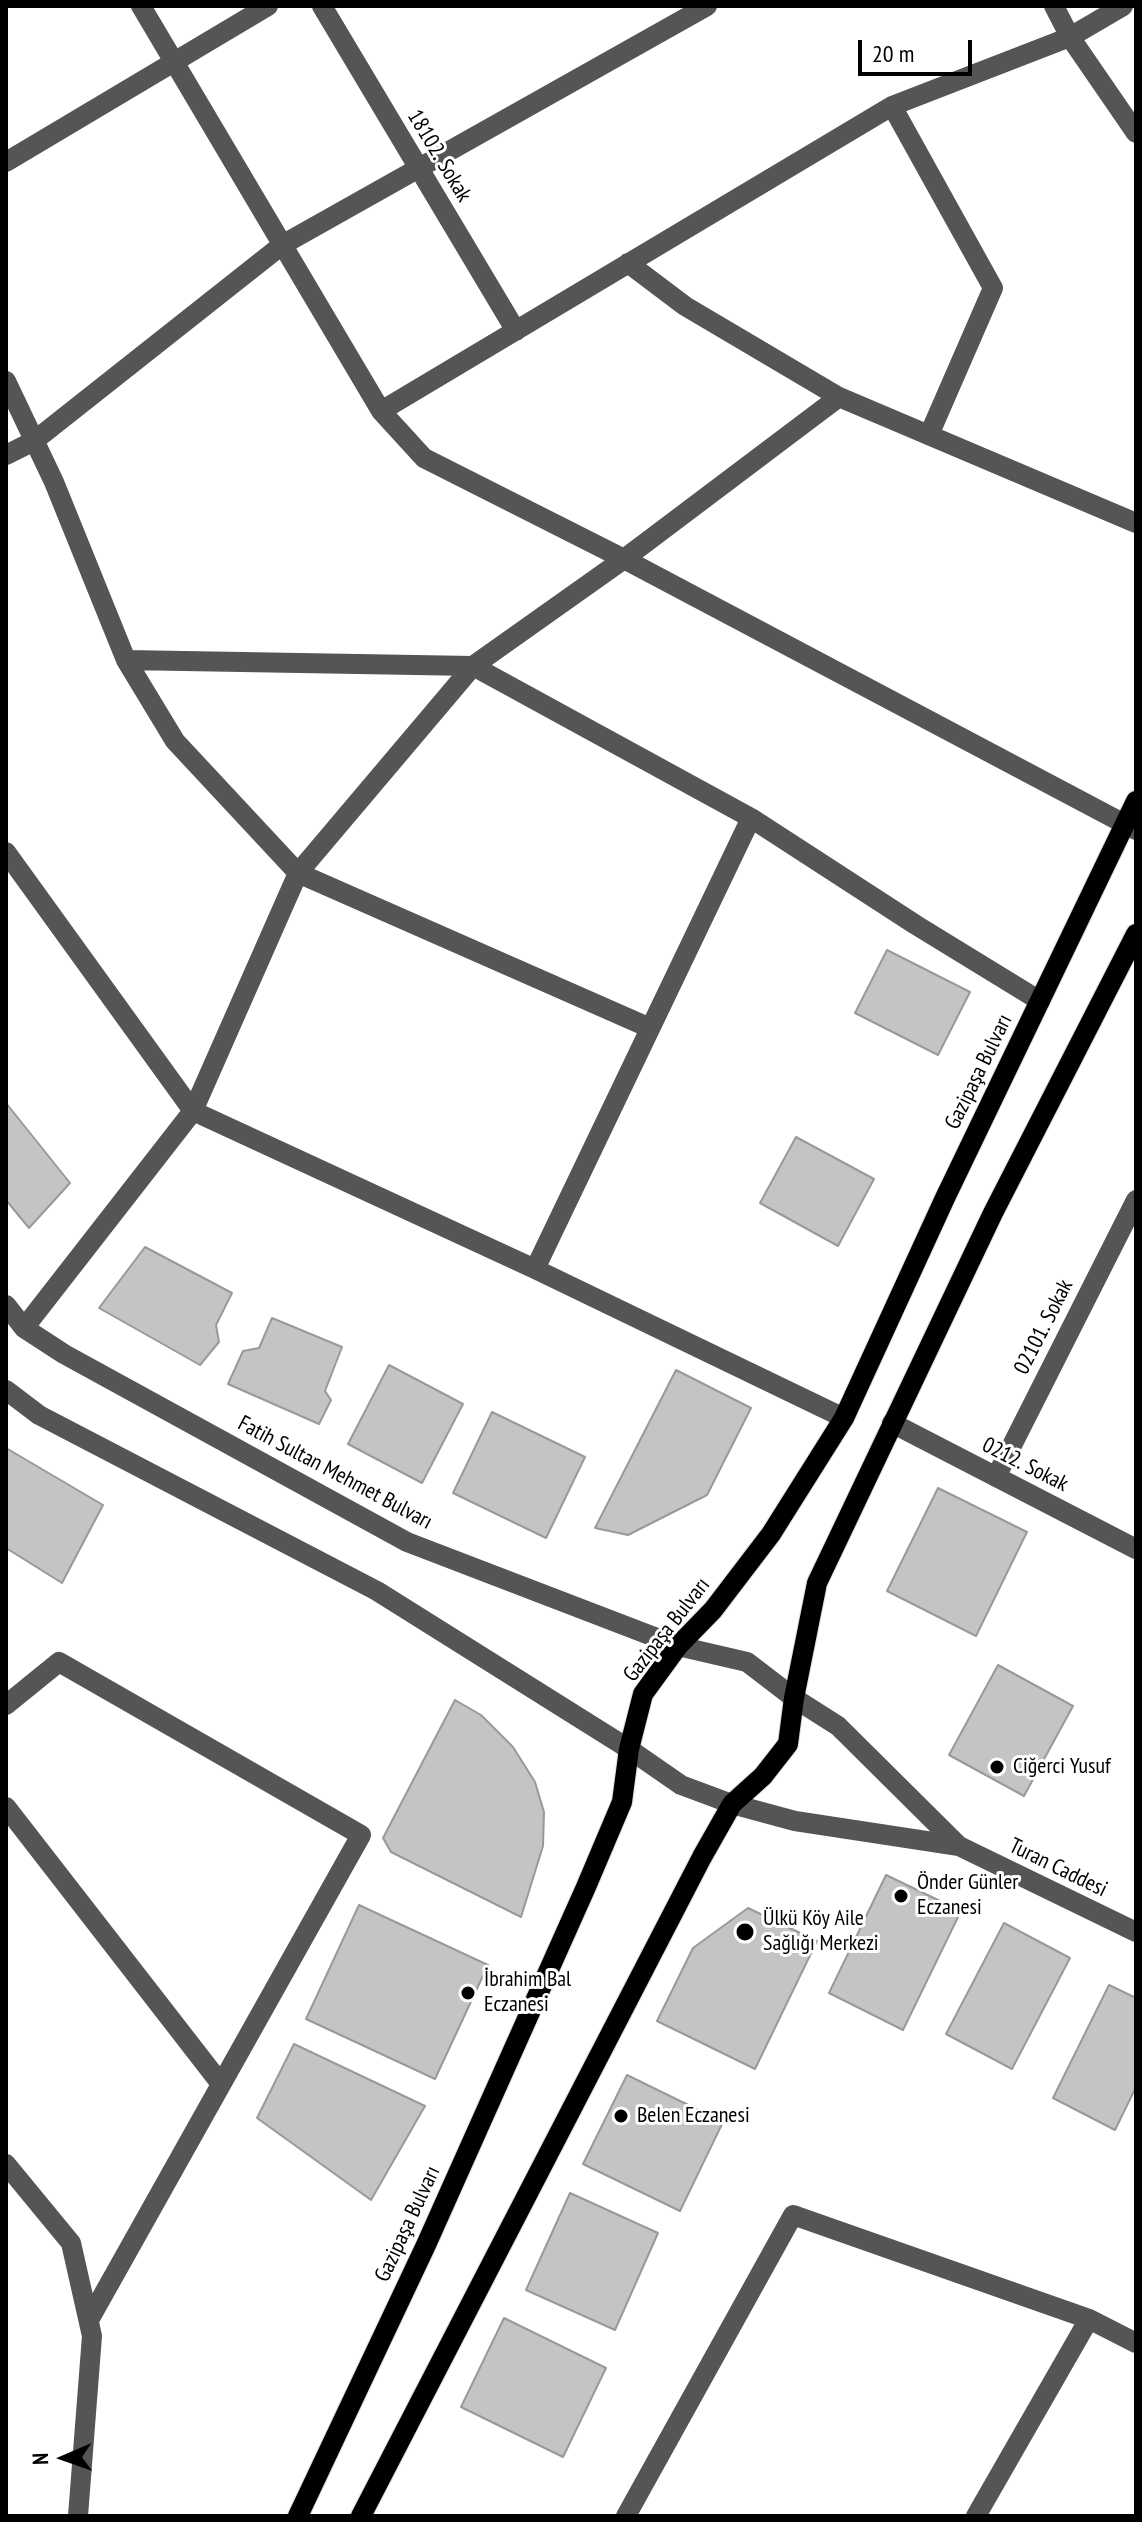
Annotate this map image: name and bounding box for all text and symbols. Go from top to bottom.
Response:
scale bar [862,24,976,74]
text: 20 m [872,38,914,69]
street label: 18102. Sokak [401,105,477,207]
street label: Gazipaşa Bulvarı [940,1010,1018,1134]
street label: 02101. Sokak [1009,1275,1079,1379]
street label: Fatih Sultan Mehmet Bulvarı [233,1411,437,1535]
street label: 0212. Sokak [978,1432,1072,1498]
street label: Gazipaşa Bulvarı [618,1573,716,1687]
place label: Ciğerci Yusuf [1013,1754,1111,1780]
marker: Ciğerci Yusuf [988,1758,1006,1776]
street label: Turan Caddesi [1005,1833,1111,1903]
place label: Önder Günler Eczanesi [917,1870,1018,1922]
marker: Önder Günler Eczanesi [892,1887,910,1905]
place label: Ülkü Köy Aile Sağlığı Merkezi [763,1906,879,1958]
marker: Ülkü Köy Aile Sağlığı Merkezi [734,1921,756,1943]
place label: İbrahim Bal Eczanesi [484,1967,571,2018]
marker: İbrahim Bal Eczanesi [459,1984,477,2002]
place label: Belen Eczanesi [637,2103,750,2129]
marker: Belen Eczanesi [612,2107,630,2125]
street label: Gazipaşa Bulvarı [370,2162,446,2286]
north arrow [24,2418,104,2498]
text: N [26,2452,54,2465]

